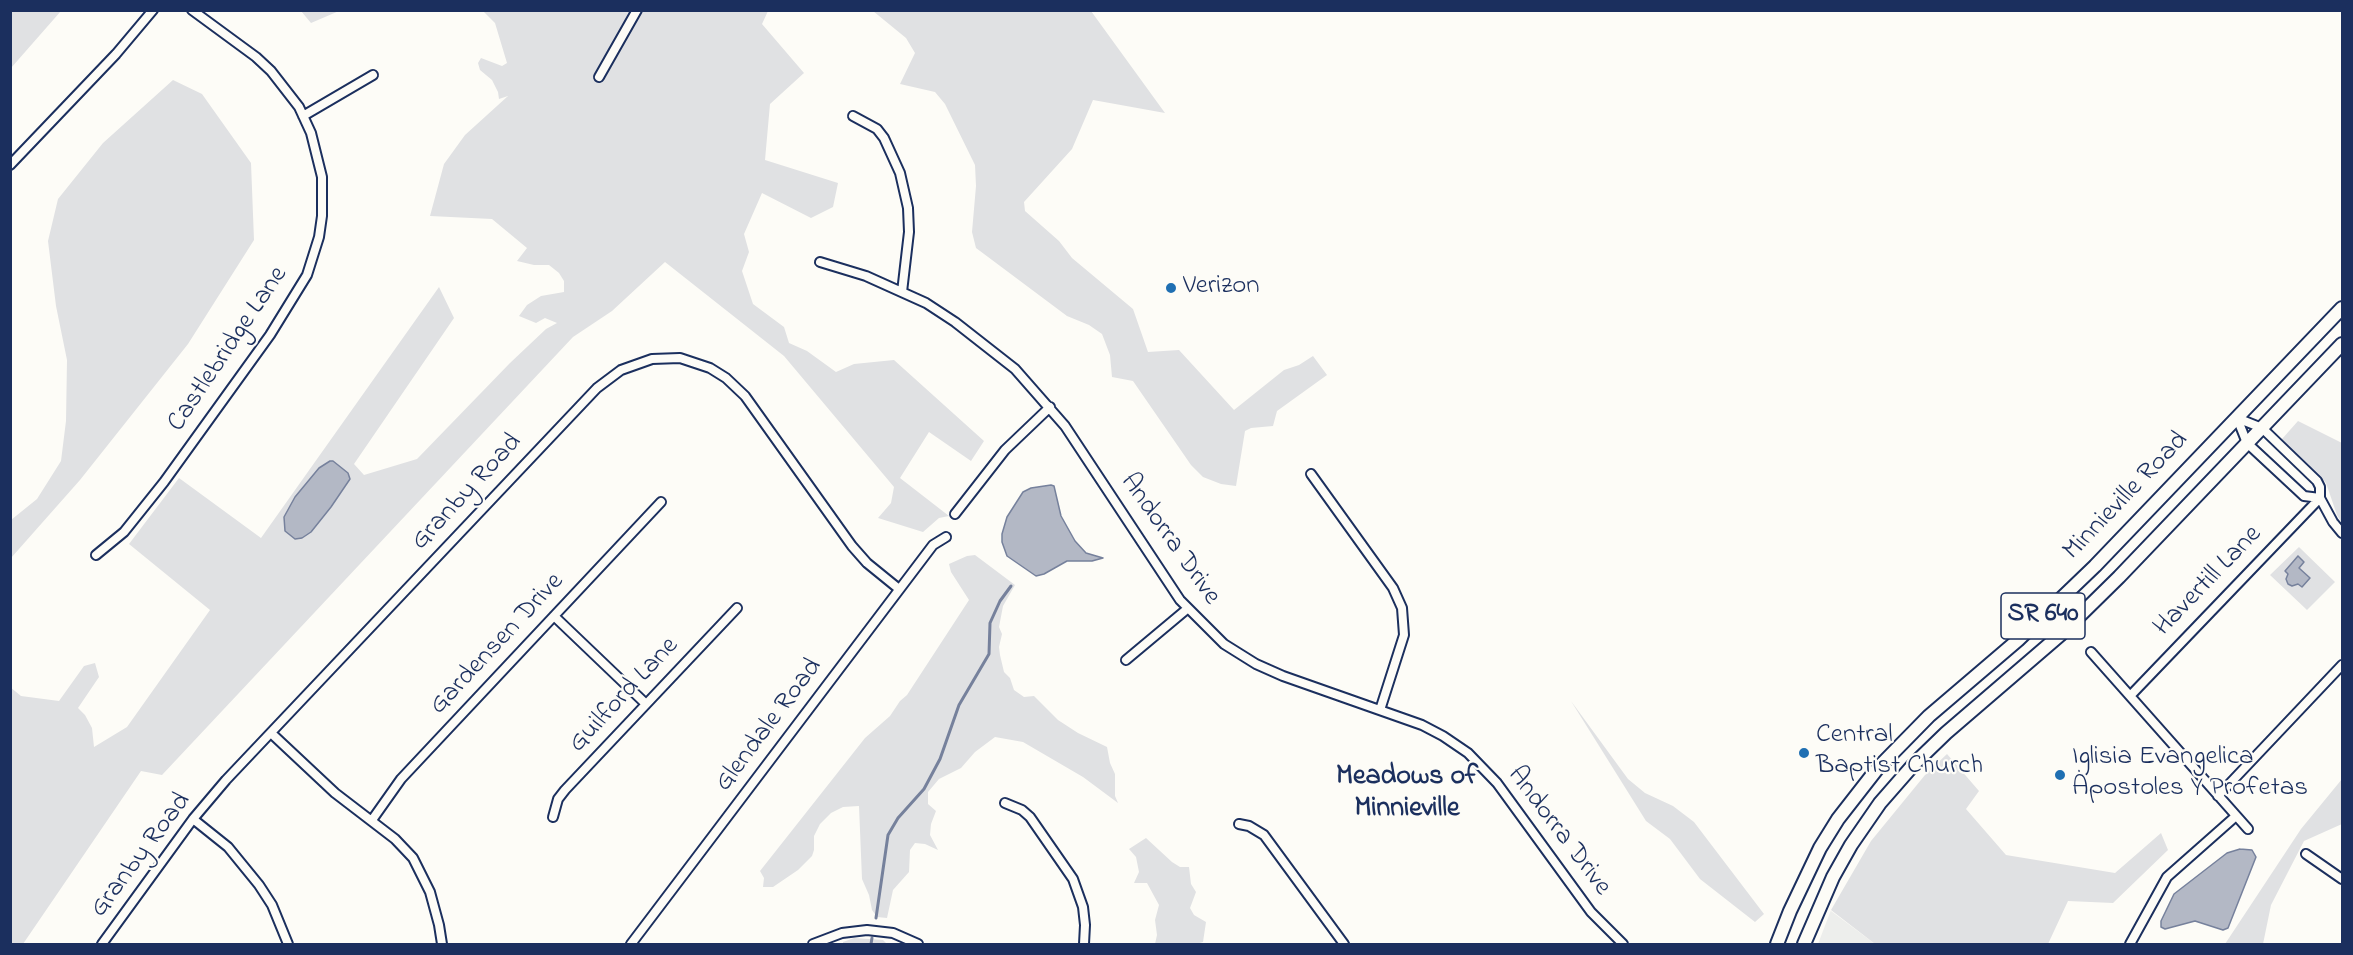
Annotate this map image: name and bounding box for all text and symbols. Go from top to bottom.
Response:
street label: Castlebridge Lane [162,261,296,439]
place label: Verizon [1183,272,1260,304]
marker: Verizon [1164,281,1178,295]
street label: Minnieville Road [2057,426,2197,568]
street label: Granby Road [406,428,530,558]
street label: Andorra Drive [1112,468,1226,612]
street label: Havertill Lane [2148,520,2270,644]
street label: Gardensen Drive [424,567,572,723]
road number: SR 640 [2001,593,2085,639]
street label: Guilford Lane [563,631,687,761]
street label: Glendale Road [709,653,831,799]
place label: Central Baptist Church [1816,721,1983,784]
place label: Iglisia Evangelica Apostoles Y Profetas [2072,743,2308,806]
marker: Central Baptist Church [1797,746,1811,760]
district label: Meadows of Minnieville [1336,761,1478,827]
street label: Andorra Drive [1499,761,1617,903]
marker: Iglisia Evangelica Apostoles Y Profetas [2053,768,2067,782]
street label: Granby Road [85,787,199,925]

